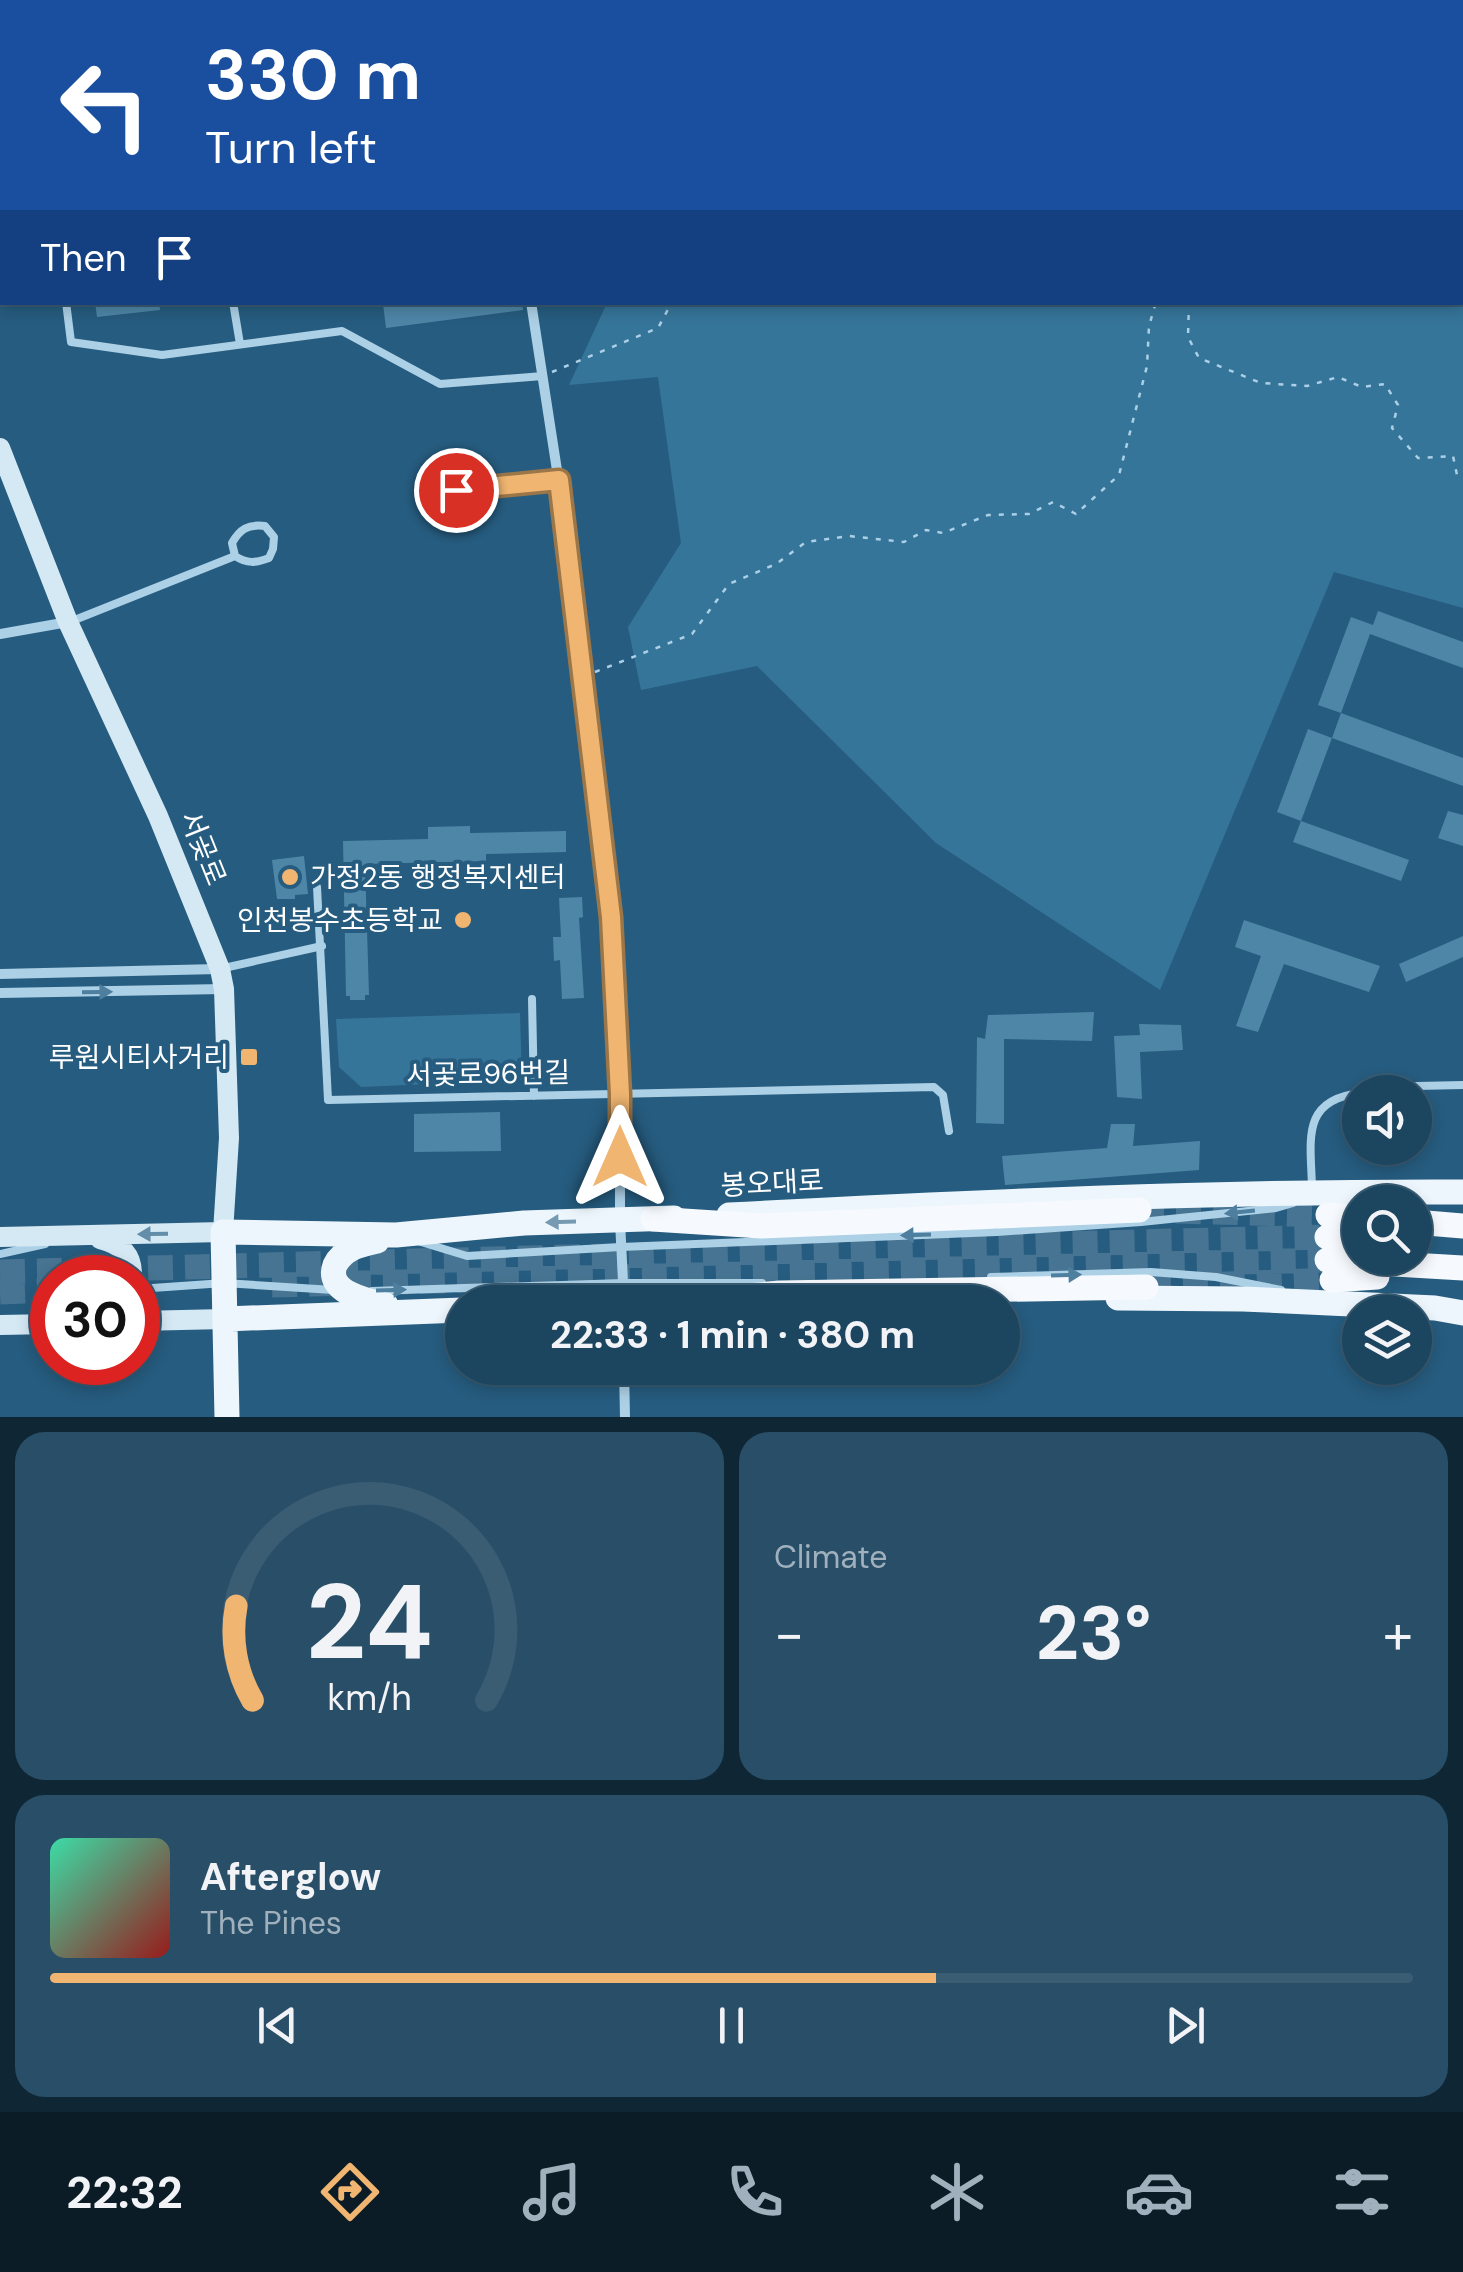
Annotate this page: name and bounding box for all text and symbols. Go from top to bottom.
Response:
text: 330 m [205,30,421,121]
icon: left [40,40,170,170]
text: Turn left [205,118,377,177]
icon: arrive [147,230,202,285]
text: Then [40,233,127,283]
pin [414,448,499,533]
icon: arrive [429,463,484,518]
street label: 서곶로 [171,805,235,891]
place label: 가정2동 행정복지센터 [310,859,565,896]
marker: 가정2동 행정복지센터 [279,866,301,888]
place label: 인천봉수초등학교 [237,902,443,939]
marker: 인천봉수초등학교 [452,909,474,931]
one-way arrow [82,983,114,999]
place label: 루원시티사거리 [49,1039,229,1076]
marker: 루원시티사거리 [238,1046,260,1068]
street label: 서곷로96번길 [406,1054,570,1094]
map controls [1342,1075,1432,1385]
button: sound [1342,1075,1432,1165]
position arrow [568,1105,672,1209]
street label: 봉오대로 [720,1162,824,1204]
button: search [1342,1185,1432,1275]
one-way arrow [1224,1204,1256,1220]
one-way arrow [545,1215,577,1231]
one-way arrow [137,1226,169,1242]
one-way arrow [900,1228,932,1244]
speed limit sign: 30 [30,1255,160,1385]
one-way arrow [1051,1266,1083,1282]
one-way arrow [376,1282,408,1298]
button: layers [1342,1295,1432,1385]
text: 22:33 · 1 min · 380 m [550,1310,915,1360]
text: Climate [774,1536,888,1578]
text: 24 [306,1555,433,1690]
text: 23° [1036,1585,1151,1682]
text: − [774,1598,804,1670]
text: + [1383,1598,1413,1670]
text: km/h [327,1675,412,1721]
text: Afterglow [200,1852,381,1902]
text: The Pines [200,1902,342,1944]
icon: previous [250,1998,305,2053]
icon: pause [704,1998,759,2053]
icon: next [1158,1998,1213,2053]
icon: directions [315,2157,385,2227]
icon: music [517,2157,587,2227]
icon: phone [720,2157,790,2227]
icon: climate [922,2157,992,2227]
icon: car [1124,2157,1194,2227]
icon: filters [1327,2157,1397,2227]
text: 22:32 [66,2163,183,2222]

